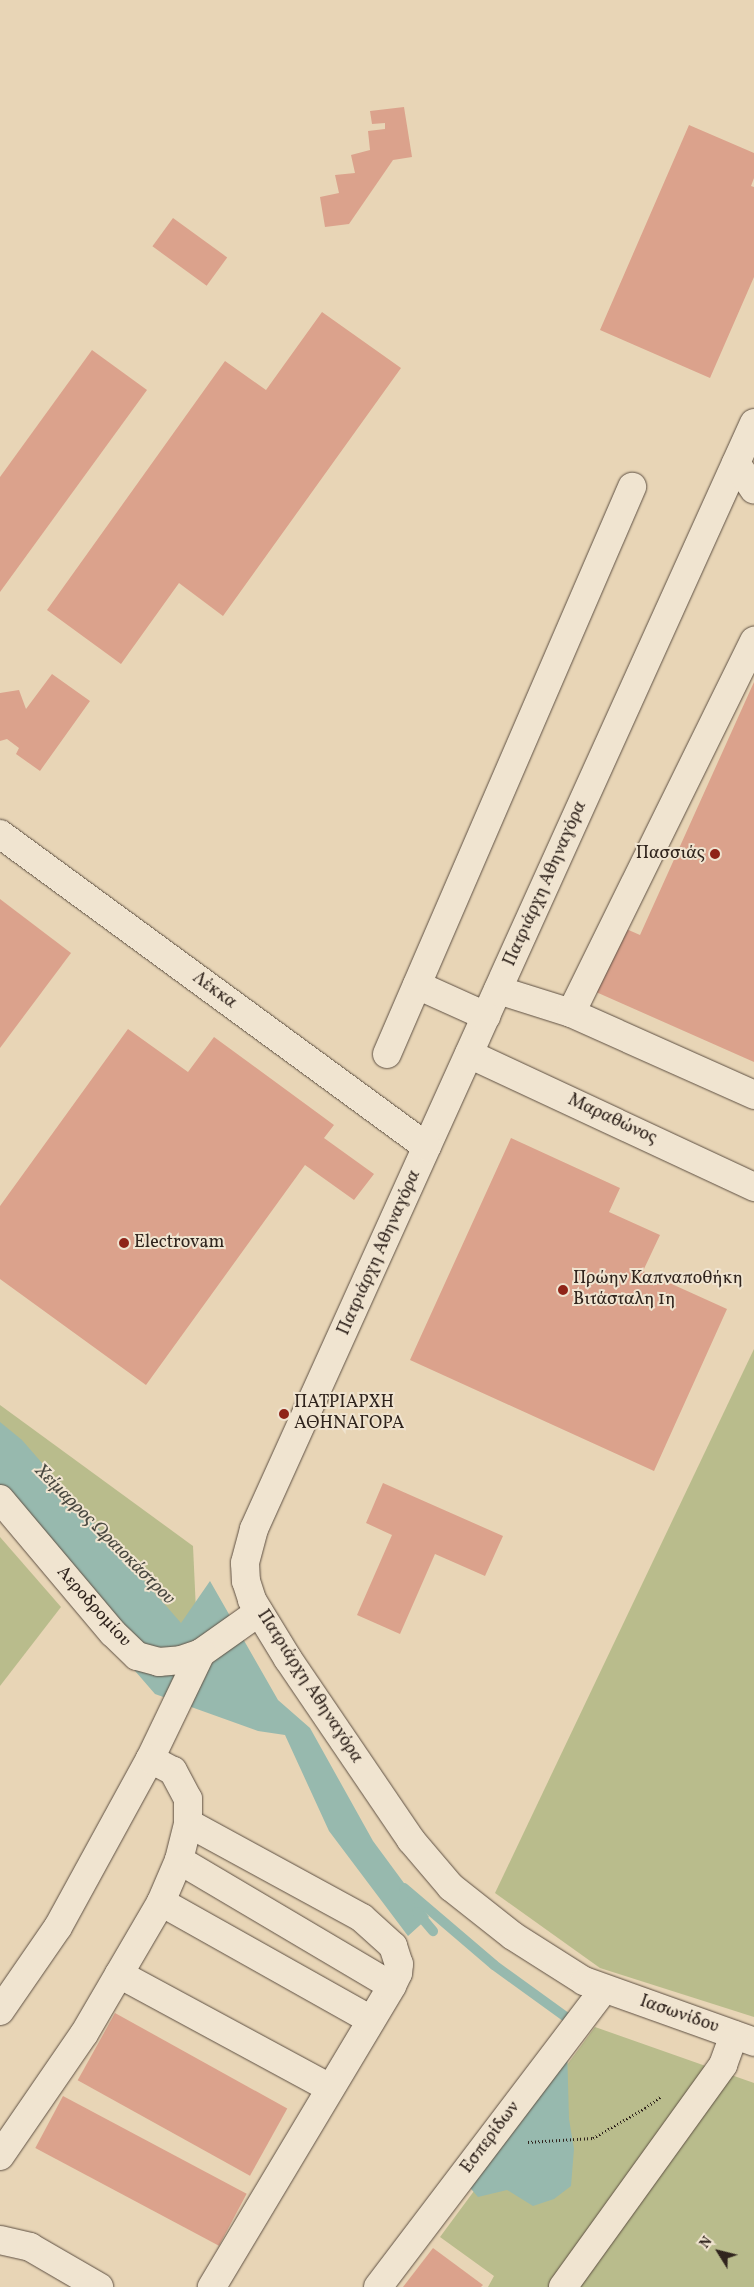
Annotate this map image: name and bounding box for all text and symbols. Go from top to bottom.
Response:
street label: Πατριάρχη Αθηναγόρα [500,798,592,970]
place label: Πασσιάς [636,843,705,865]
marker: Πασσιάς [709,848,721,860]
street label: Λέκκα [188,968,240,1014]
street label: Μαραθώνος [564,1090,660,1150]
street label: Πατριάρχη Αθηναγόρα [334,1167,426,1339]
place label: Electrovam [134,1232,224,1254]
marker: Electrovam [118,1237,130,1249]
place label: Πρώην Καπναποθήκη Βιτάσταλη 1η [573,1269,743,1312]
marker: Πρώην Καπναποθήκη Βιτάσταλη 1η [557,1284,569,1296]
place label: ΠΑΤΡΙΑΡΧΗ ΑΘΗΝΑΓΟΡΑ [294,1393,404,1436]
marker: ΠΑΤΡΙΑΡΧΗ ΑΘΗΝΑΓΟΡΑ [278,1408,290,1420]
water label: Χείμαρρος Ωραιοκάστρου [29,1460,179,1610]
street label: Αεροδρομίου [51,1562,135,1652]
street label: Πατριάρχη Αθηναγόρα [251,1606,367,1768]
street label: Ιασωνίδου [637,1991,721,2039]
street label: Εσπερίδων [457,2098,525,2178]
north arrow [694,2227,744,2277]
text: N [696,2233,717,2253]

